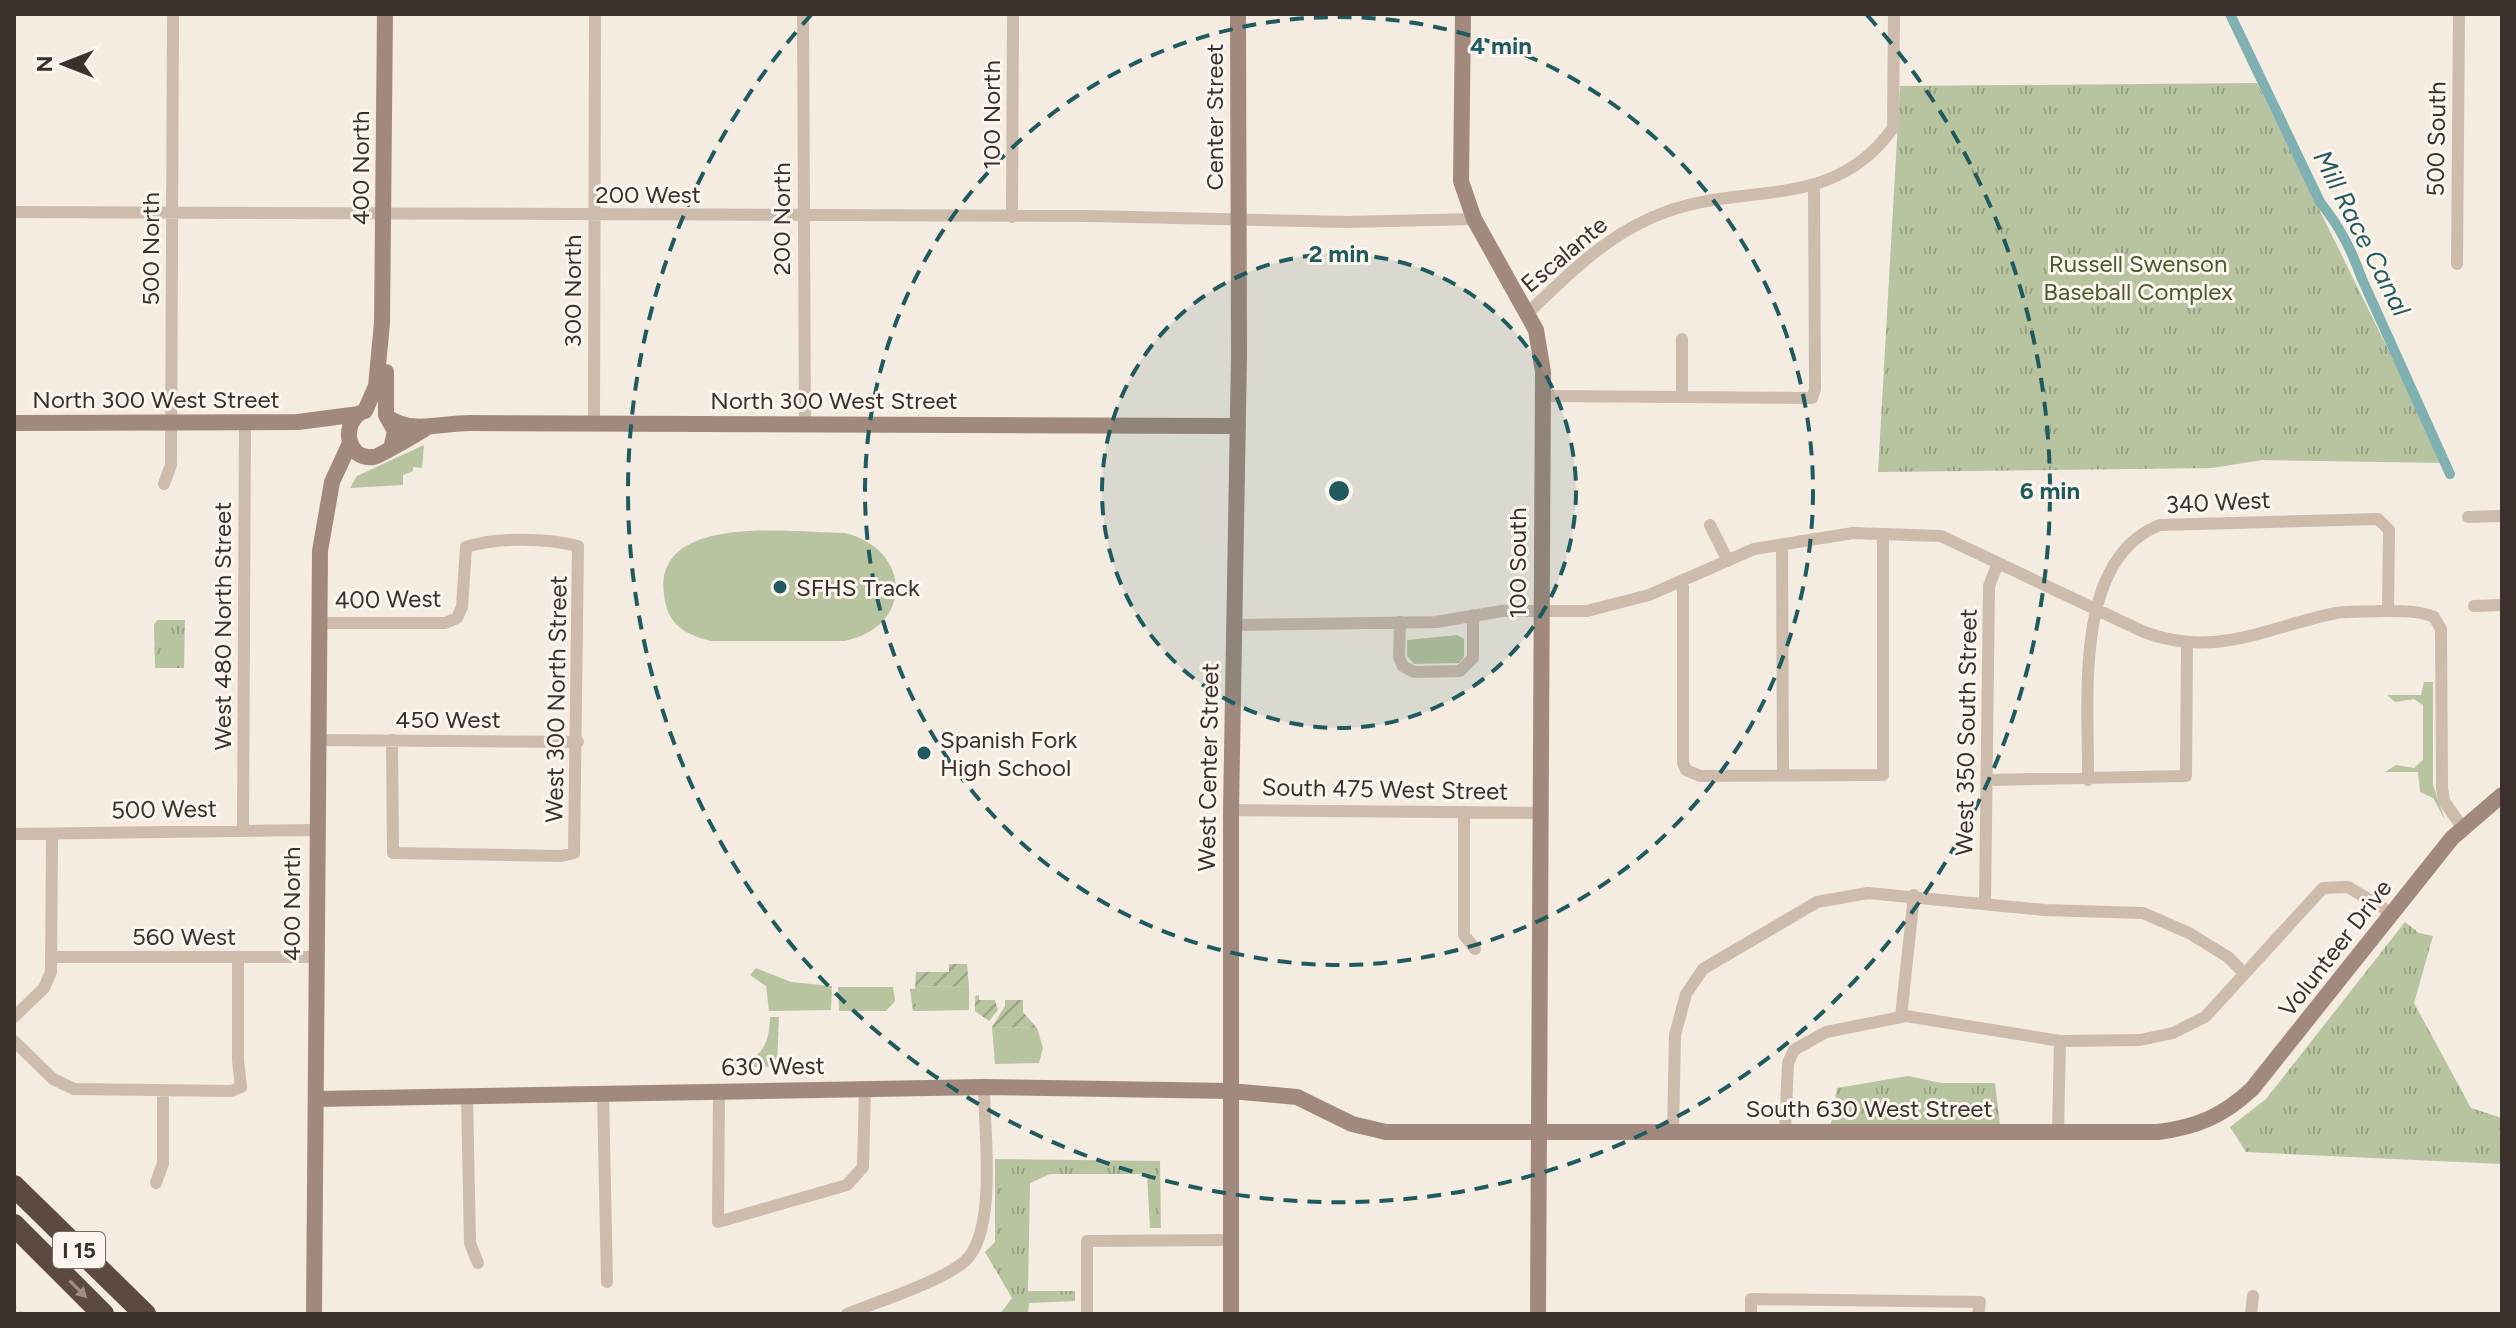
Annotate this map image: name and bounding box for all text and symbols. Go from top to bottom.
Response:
north arrow [24,24,104,104]
text: 4 min [1470,31,1532,60]
street label: Center Street [1200,43,1229,191]
text: N [31,55,58,73]
street label: 100 North [977,60,1006,170]
street label: 500 South [2420,81,2452,197]
street label: 400 North [346,111,375,225]
water label: Mill Race Canal [2306,145,2418,321]
street label: 200 North [767,162,796,276]
street label: 200 West [595,180,701,209]
street label: 500 North [136,192,165,306]
street label: Escalante [1515,210,1613,298]
street label: 300 North [558,235,587,347]
text: 2 min [1309,239,1369,268]
park label: Russell Swenson Baseball Complex [2043,249,2233,306]
street label: North 300 West Street [32,385,280,414]
street label: North 300 West Street [710,386,958,415]
text: 6 min [2020,476,2080,505]
centre of rings [1325,477,1353,505]
street label: 340 West [2165,485,2271,519]
street label: West 480 North Street [208,502,237,750]
street label: 100 South [1503,507,1532,619]
place label: SFHS Track [796,573,920,602]
street label: West 300 North Street [539,575,573,823]
marker: SFHS Track [771,578,789,596]
street label: 400 West [334,584,442,614]
street label: West 350 South Street [1949,608,1983,856]
street label: West Center Street [1192,663,1224,871]
street label: 450 West [395,705,501,734]
place label: Spanish Fork High School [940,725,1078,782]
marker: Spanish Fork High School [915,744,933,762]
street label: South 475 West Street [1262,772,1508,806]
street label: 500 West [111,794,217,824]
street label: 400 North [277,847,306,961]
street label: Volunteer Drive [2272,874,2398,1022]
street label: 560 West [132,922,236,951]
street label: 630 West [721,1051,825,1081]
street label: South 630 West Street [1746,1094,1992,1123]
road number: I 15 [53,1232,105,1268]
one-way arrow [68,1279,87,1298]

